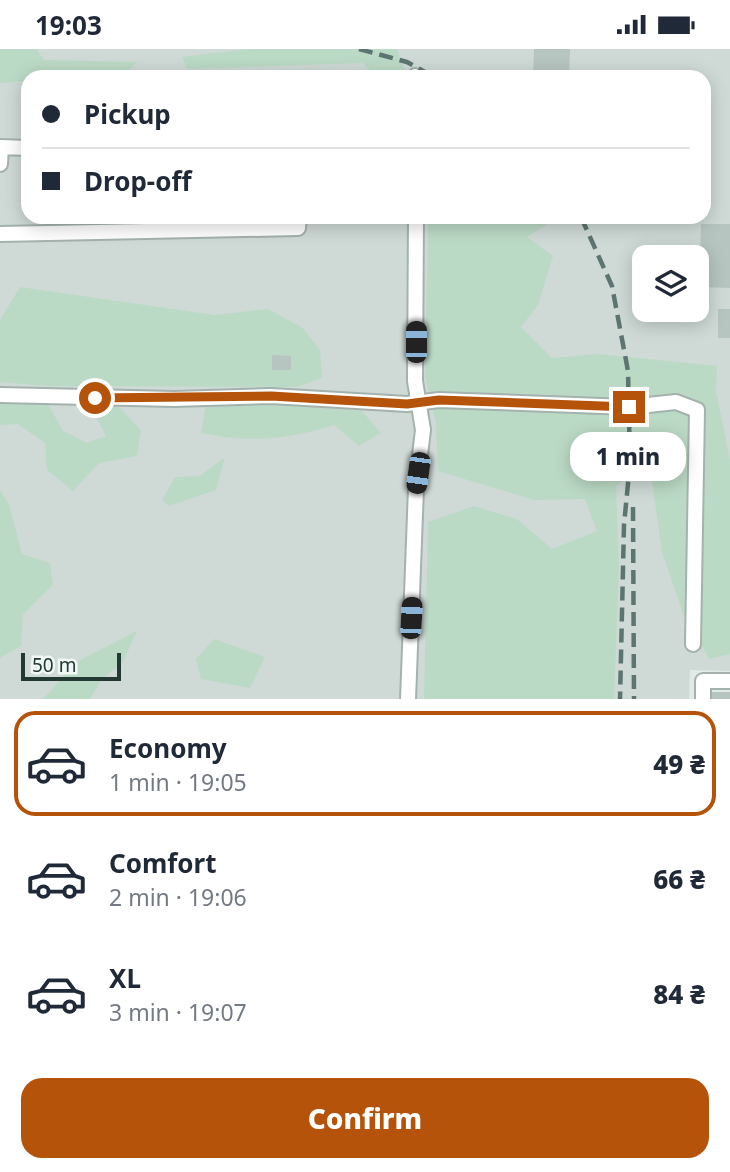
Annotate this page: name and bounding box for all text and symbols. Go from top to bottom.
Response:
text: 19:03 [35,7,102,43]
text: Pickup [84,96,171,132]
text: Drop-off [84,163,191,199]
map controls [632,245,709,322]
button: layers [632,245,709,322]
car [406,321,427,363]
route start [79,382,111,414]
route end [613,391,645,423]
callout: 1 min [571,431,687,481]
text: 1 min [596,440,660,472]
car [405,451,432,495]
car [400,596,423,640]
scale bar [21,650,121,682]
text: 50 m [32,652,76,678]
text: Economy [109,730,227,766]
icon: car [25,732,88,795]
text: 49 ₴ [653,746,705,782]
text: 1 min · 19:05 [109,766,247,798]
text: Comfort [109,845,217,881]
icon: car [25,847,88,910]
text: 66 ₴ [653,861,705,897]
text: 2 min · 19:06 [109,881,247,913]
text: XL [109,960,141,996]
icon: car [25,962,88,1025]
text: 84 ₴ [653,976,705,1012]
text: 3 min · 19:07 [109,996,247,1028]
button: Confirm [21,1078,709,1158]

